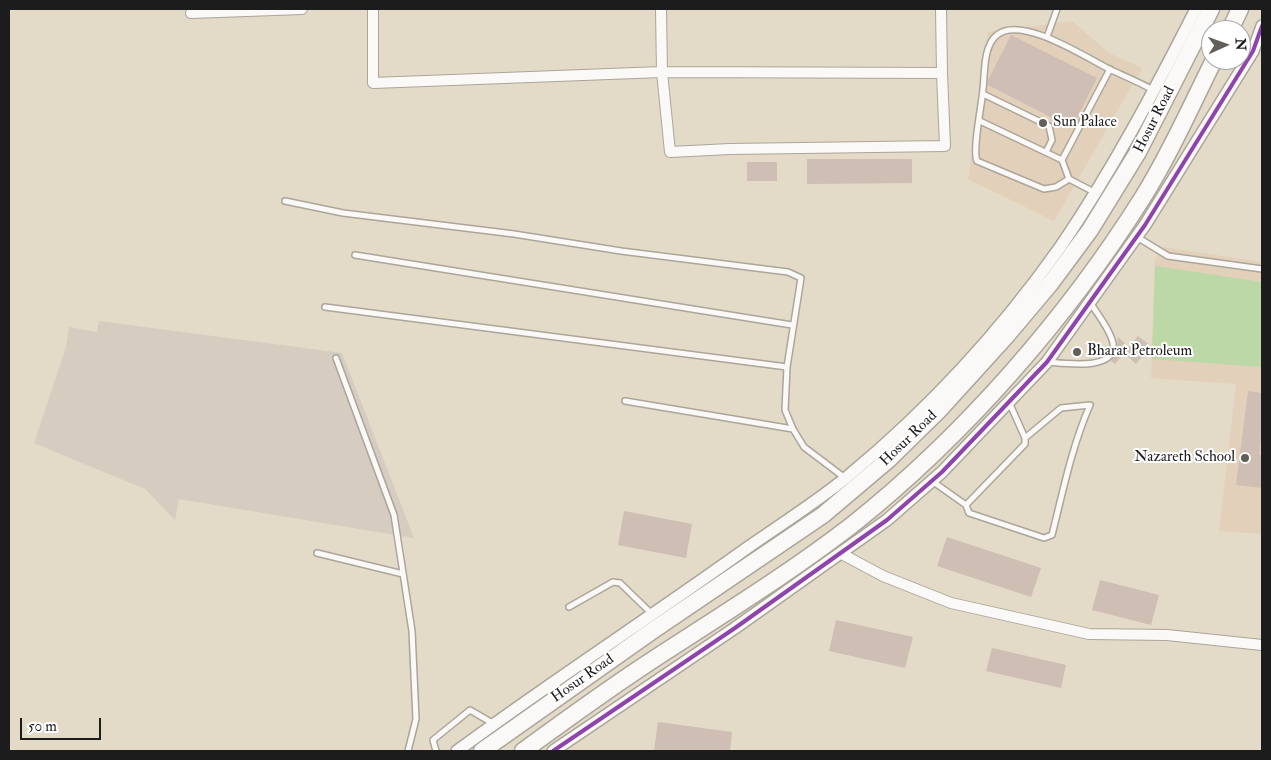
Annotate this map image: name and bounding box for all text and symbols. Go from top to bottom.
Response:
north arrow [1201,20,1251,70]
text: N [1232,38,1249,51]
street label: Hosur Road [1131,84,1179,156]
place label: Sun Palace [1053,114,1117,132]
marker: Sun Palace [1037,117,1049,129]
place label: Bharat Petroleum [1087,343,1192,361]
marker: Bharat Petroleum [1071,346,1083,358]
street label: Hosur Road [877,407,941,471]
place label: Nazareth School [1134,449,1235,467]
marker: Nazareth School [1239,452,1251,464]
street label: Hosur Road [548,651,618,707]
scale bar [22,708,104,740]
text: 50 m [28,717,57,736]

